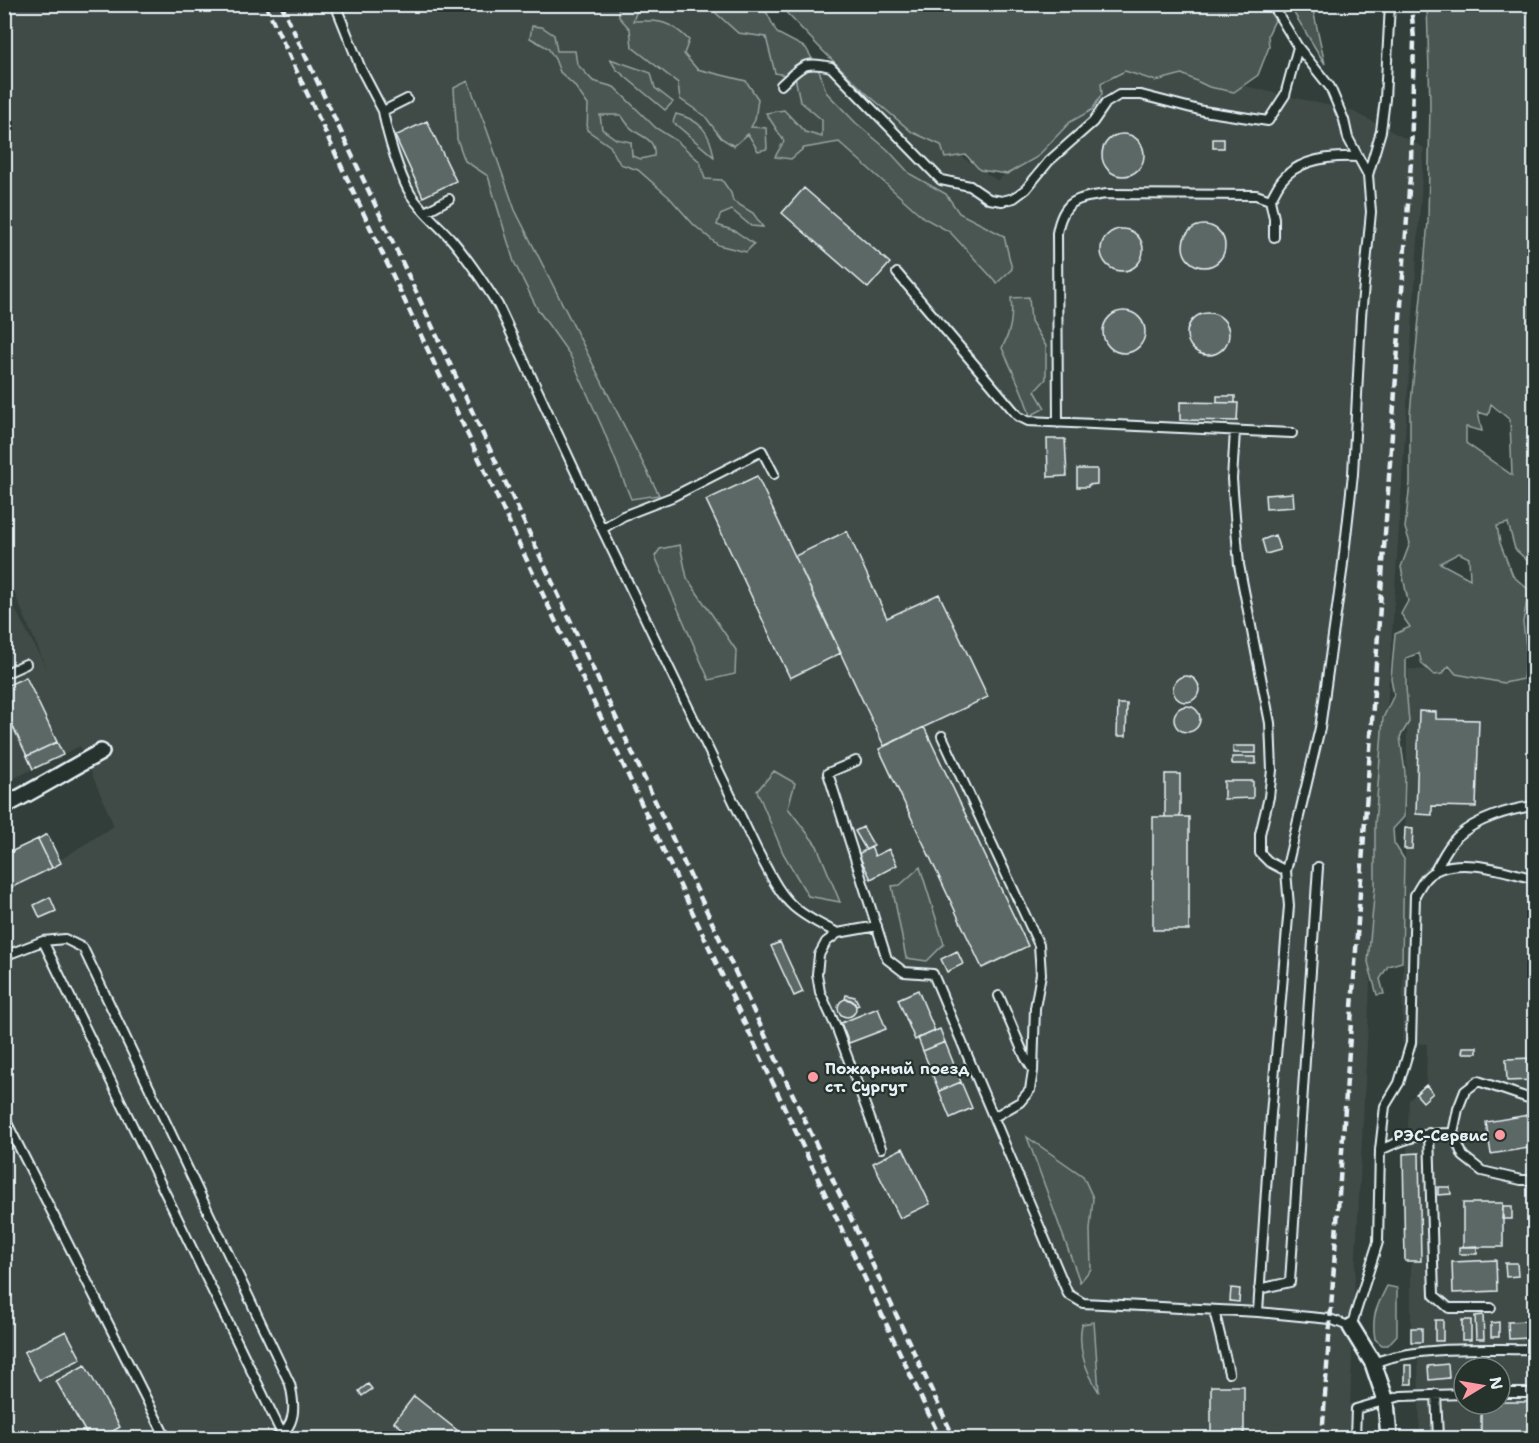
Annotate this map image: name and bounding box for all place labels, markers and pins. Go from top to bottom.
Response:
place label: Пожарный поезд ст. Сургут [825,1058,970,1097]
marker: Пожарный поезд ст. Сургут [806,1070,820,1084]
place label: РЭС-Сервис [1394,1125,1488,1146]
marker: РЭС-Сервис [1493,1128,1507,1142]

